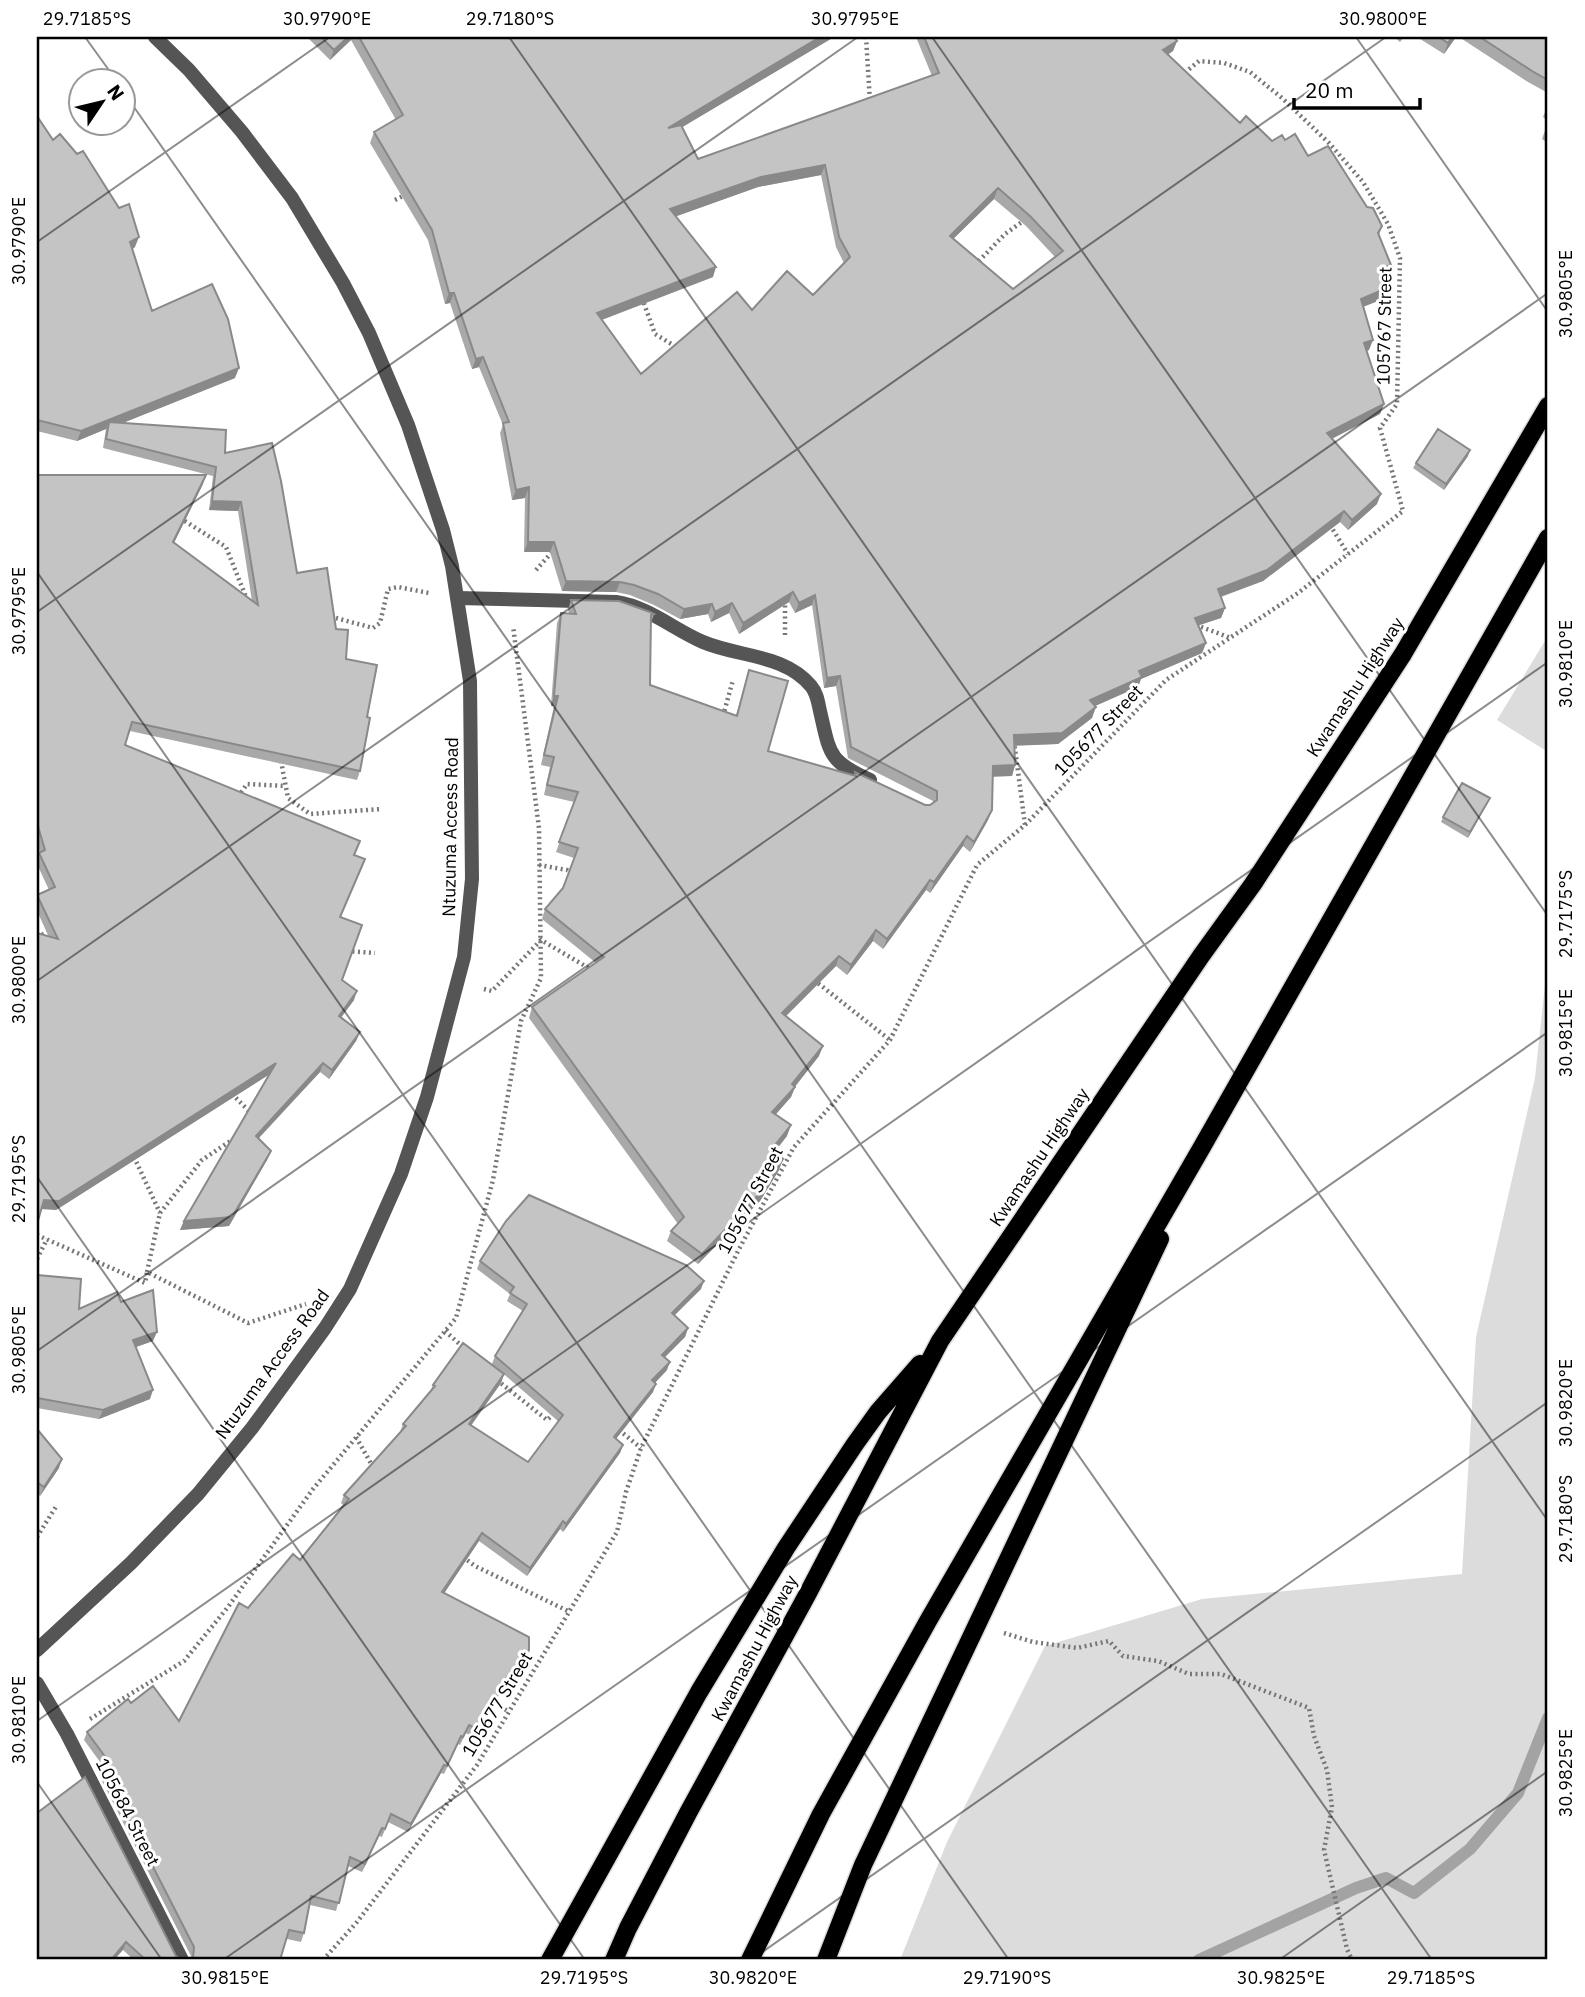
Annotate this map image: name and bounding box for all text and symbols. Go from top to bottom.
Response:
text: 29.7185°S [43,7,131,30]
text: 30.9790°E [283,7,371,30]
text: 29.7180°S [466,7,554,30]
text: 30.9795°E [811,7,899,30]
text: 30.9800°E [1339,7,1427,30]
north arrow [66,66,136,136]
scale bar [1294,66,1420,110]
text: 20 m [1305,76,1354,104]
text: N [102,80,130,105]
text: 30.9790°E [7,197,30,285]
text: 30.9805°E [1554,250,1577,338]
street label: 105767 Street [1371,267,1397,385]
text: 30.9795°E [7,567,30,655]
street label: Kwamashu Highway [1301,613,1409,761]
text: 30.9810°E [1554,620,1577,708]
street label: 105677 Street [1049,679,1147,781]
street label: Ntuzuma Access Road [437,737,463,917]
text: 29.7175°S [1554,870,1577,958]
text: 30.9800°E [7,936,30,1024]
text: 30.9815°E [1554,989,1577,1077]
street label: Kwamashu Highway [984,1083,1094,1231]
text: 29.7195°S [7,1135,30,1223]
street label: 105677 Street [712,1142,788,1258]
street label: Ntuzuma Access Road [210,1285,334,1443]
text: 30.9805°E [7,1306,30,1394]
text: 30.9820°E [1554,1359,1577,1447]
text: 29.7180°S [1554,1475,1577,1563]
street label: Kwamashu Highway [706,1571,802,1725]
street label: 105677 Street [457,1647,537,1761]
text: 30.9810°E [7,1676,30,1764]
text: 30.9825°E [1554,1729,1577,1817]
street label: 105684 Street [91,1754,165,1870]
text: 30.9815°E [181,1966,269,1989]
text: 29.7195°S [540,1966,628,1989]
text: 30.9820°E [709,1966,797,1989]
text: 29.7190°S [963,1966,1051,1989]
text: 30.9825°E [1237,1966,1325,1989]
text: 29.7185°S [1387,1966,1475,1989]

